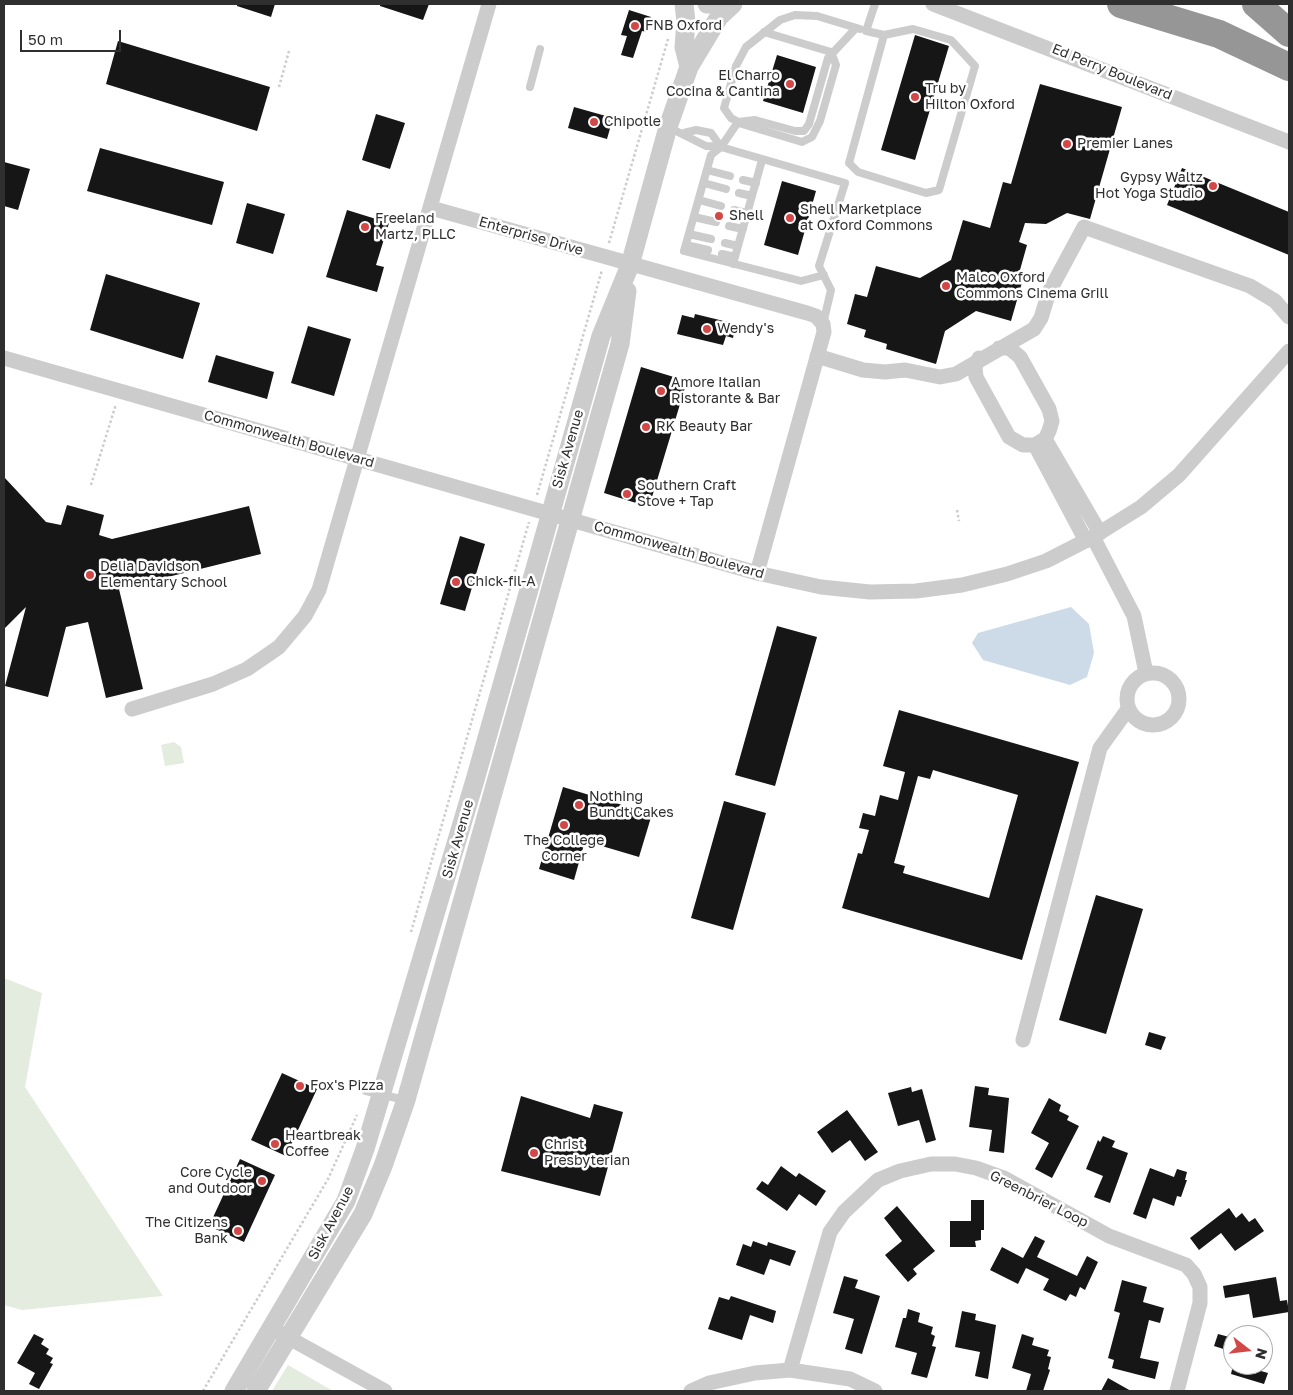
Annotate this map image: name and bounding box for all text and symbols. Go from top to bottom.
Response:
place label: FNB Oxford [645,18,722,34]
scale bar [22,20,124,52]
marker: FNB Oxford [629,20,641,32]
text: 50 m [28,30,63,48]
street label: Ed Perry Boulevard [1049,40,1175,104]
place label: El Charro Cocina & Cantina [666,68,780,100]
marker: El Charro Cocina & Cantina [784,78,796,90]
place label: Tru by Hilton Oxford [925,81,1015,114]
marker: Tru by Hilton Oxford [909,91,921,103]
place label: Chipotle [604,114,661,130]
marker: Chipotle [588,116,600,128]
place label: Premier Lanes [1077,136,1173,152]
marker: Premier Lanes [1061,138,1073,150]
place label: Gypsy Waltz Hot Yoga Studio [1095,170,1203,202]
marker: Gypsy Waltz Hot Yoga Studio [1207,180,1219,192]
place label: Shell Marketplace at Oxford Commons [800,202,933,234]
place label: Shell [729,208,764,224]
marker: Shell [713,210,725,222]
place label: Freeland Martz, PLLC [375,211,456,243]
marker: Shell Marketplace at Oxford Commons [784,212,796,224]
street label: Enterprise Drive [477,213,585,259]
marker: Freeland Martz, PLLC [359,221,371,233]
place label: Malco Oxford Commons Cinema Grill [956,270,1108,302]
marker: Malco Oxford Commons Cinema Grill [940,280,952,292]
place label: Wendy's [717,321,774,337]
marker: Wendy's [701,323,713,335]
place label: Amore Italian Ristorante & Bar [671,375,780,408]
marker: Amore Italian Ristorante & Bar [655,385,667,397]
street label: Commonwealth Boulevard [202,407,376,471]
street label: Sisk Avenue [549,408,587,490]
place label: RK Beauty Bar [656,419,753,435]
marker: RK Beauty Bar [640,421,652,433]
place label: Southern Craft Stove + Tap [637,478,736,511]
marker: Southern Craft Stove + Tap [621,488,633,500]
street label: Commonwealth Boulevard [592,518,766,582]
place label: Delia Davidson Elementary School [100,559,227,592]
marker: Delia Davidson Elementary School [84,569,96,581]
place label: Chick-fil-A [466,574,536,590]
marker: Chick-fil-A [450,576,462,588]
place label: Nothing Bundt Cakes [589,789,674,822]
street label: Sisk Avenue [439,798,477,880]
marker: Nothing Bundt Cakes [573,799,585,811]
marker: The College Corner [558,819,570,831]
place label: The College Corner [524,833,604,866]
place label: Fox's Pizza [310,1078,384,1094]
marker: Fox's Pizza [294,1080,306,1092]
place label: Heartbreak Coffee [285,1128,361,1160]
place label: Christ Presbyterian [544,1137,630,1170]
marker: Heartbreak Coffee [269,1138,281,1150]
marker: Christ Presbyterian [528,1147,540,1159]
place label: Core Cycle and Outdoor [168,1165,252,1198]
street label: Greenbrier Loop [987,1167,1091,1231]
marker: Core Cycle and Outdoor [256,1175,268,1187]
street label: Sisk Avenue [305,1183,357,1263]
place label: The Citizens Bank [145,1215,228,1248]
marker: The Citizens Bank [232,1225,244,1237]
north arrow [1223,1325,1273,1375]
text: N [1252,1347,1272,1361]

